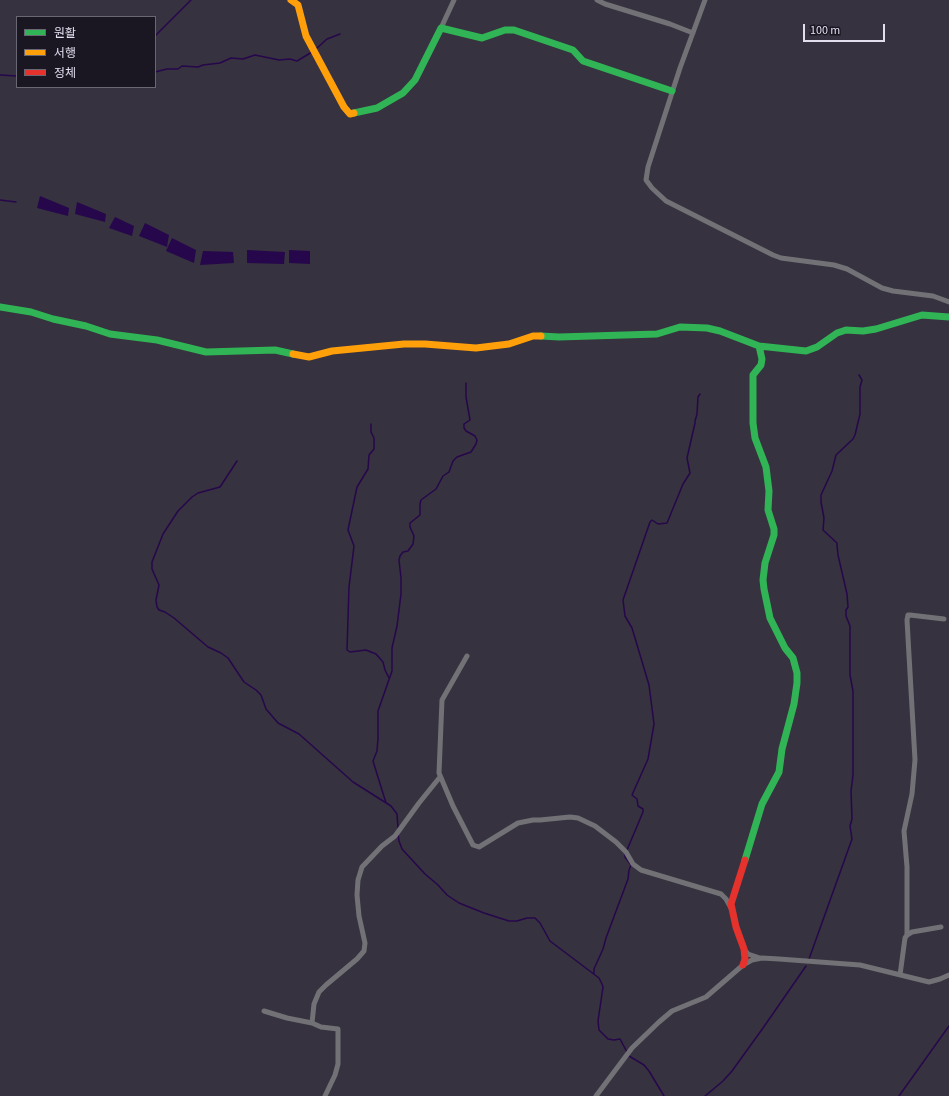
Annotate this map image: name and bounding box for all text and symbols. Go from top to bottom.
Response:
legend [16,16,156,88]
scale bar [805,16,887,42]
text: 100 m [810,22,840,39]
text: 원활 [54,25,76,42]
text: 서행 [54,45,76,62]
text: 정체 [54,65,76,82]

